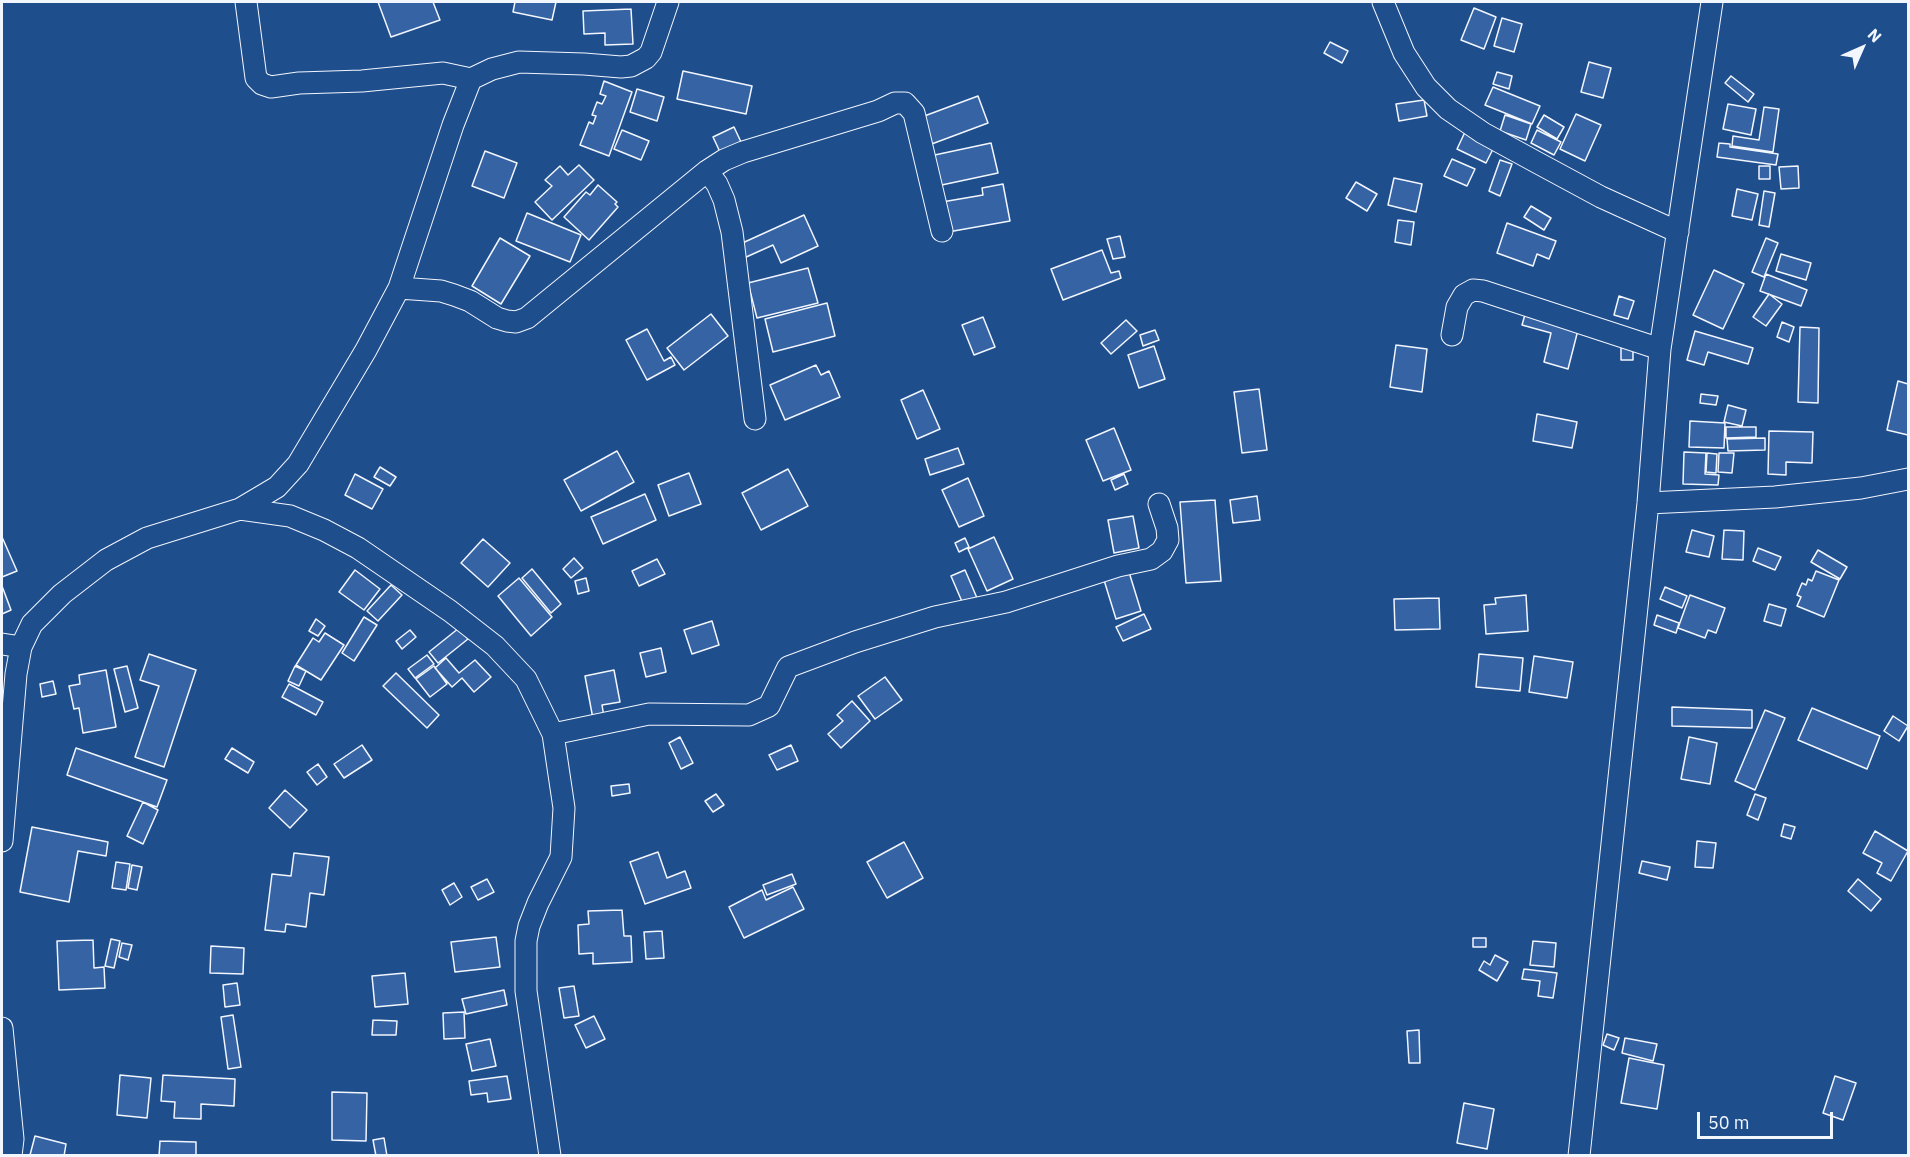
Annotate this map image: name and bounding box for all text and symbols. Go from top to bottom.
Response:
north arrow [1832,18,1892,78]
text: N [1864,24,1886,46]
scale bar [1700,1100,1836,1138]
text: 50 m [1708,1111,1750,1134]

